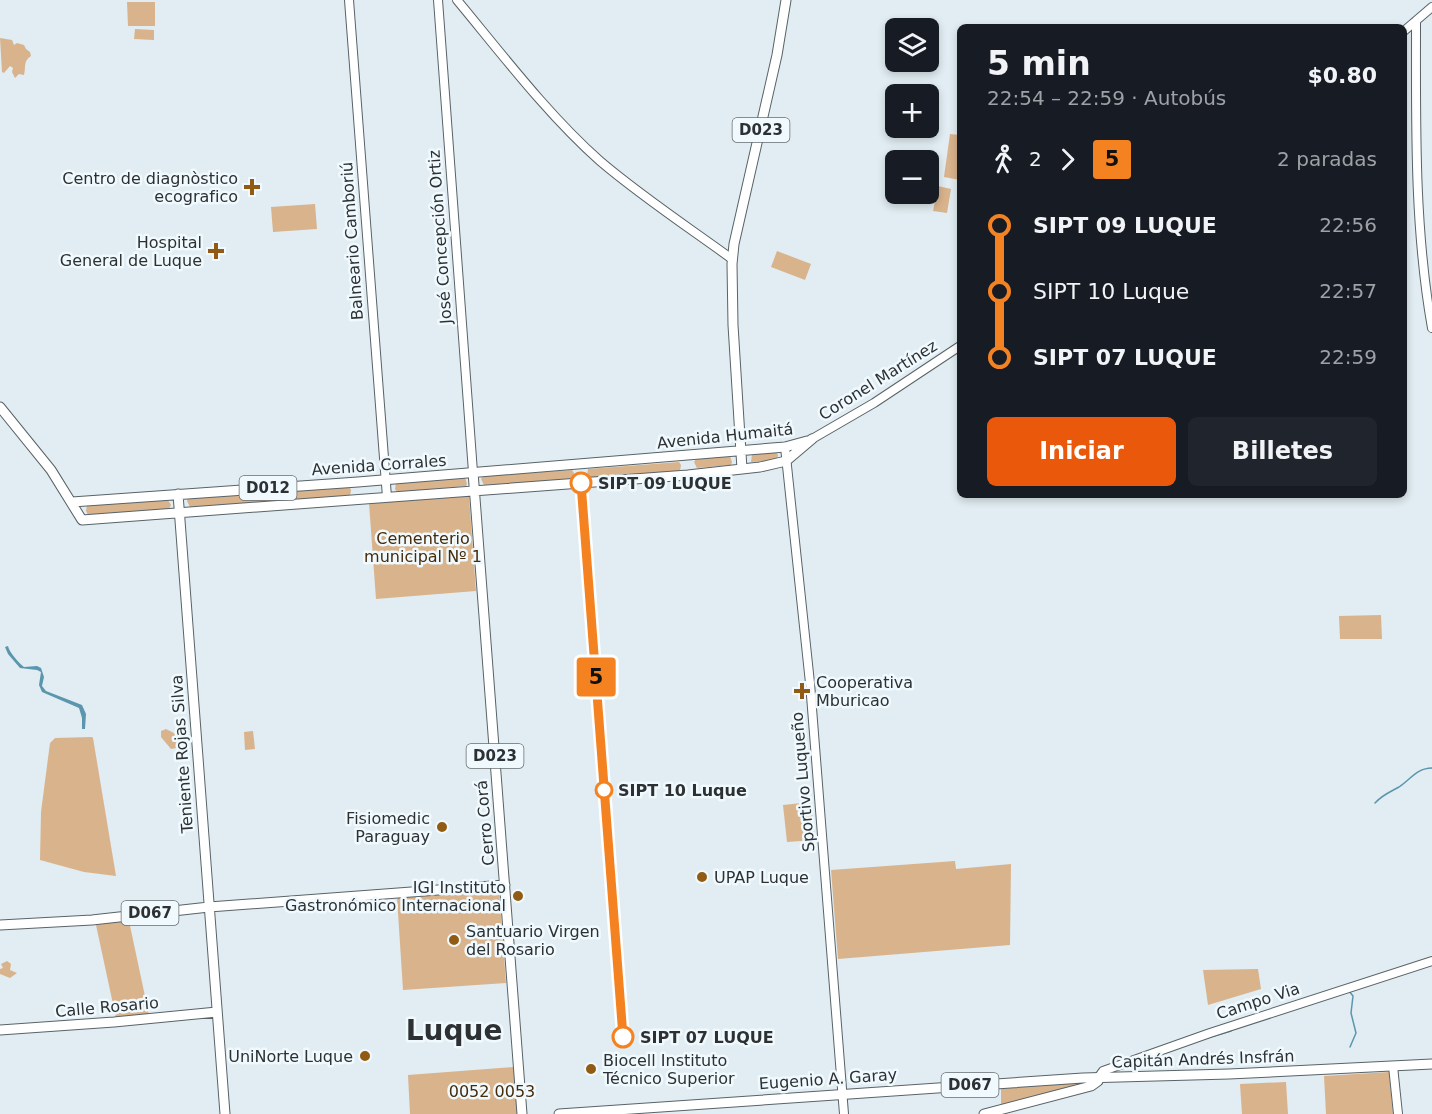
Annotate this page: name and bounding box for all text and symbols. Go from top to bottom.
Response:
map controls [885,18,939,204]
button: layers [885,18,939,72]
text: 5 min [987,44,1091,83]
text: $0.80 [1307,63,1377,88]
button: + [885,84,939,138]
text: 22:54 – 22:59 · Autobús [987,86,1226,110]
road number: D023 [732,118,789,142]
icon: walk [987,143,1020,176]
icon: forward [1051,143,1084,176]
text: 2 [1029,147,1042,171]
text: 5 [1105,147,1119,171]
text: 2 paradas [1277,147,1377,171]
street label: José Concepción Ortiz [424,149,456,326]
button: − [885,150,939,204]
street label: Balneario Camboriú [337,161,367,321]
place label: Centro de diagnòstico ecografico [62,169,238,206]
marker: Centro de diagnòstico ecografico [243,178,261,196]
text: SIPT 09 LUQUE [1033,213,1217,238]
text: 22:56 [1319,213,1377,237]
place label: Hospital General de Luque [60,233,202,270]
marker: Hospital General de Luque [207,242,225,260]
text: SIPT 10 Luque [1033,279,1189,304]
text: 22:57 [1319,279,1377,303]
street label: Coronel Martínez [815,336,941,424]
text: SIPT 07 LUQUE [1033,345,1217,370]
text: 22:59 [1319,345,1377,369]
button: Iniciar [987,417,1176,486]
button: Billetes [1188,417,1377,486]
street label: Avenida Humaitá [656,419,794,453]
street label: Avenida Corrales [311,451,447,479]
marker: SIPT 09 LUQUE [570,472,592,494]
place label: SIPT 09 LUQUE [598,474,732,493]
road number: D012 [240,476,296,500]
park label: Cementerio municipal Nº 1 [364,529,482,566]
line badge: 5 [576,658,616,696]
text: 5 [589,665,603,689]
place label: Cooperativa Mburicao [816,673,913,710]
street label: Teniente Rojas Silva [167,674,197,835]
marker: Cooperativa Mburicao [793,682,811,700]
street label: Sportivo Luqueño [787,711,819,853]
road number: D023 [466,744,524,768]
street label: Cerro Corá [472,779,498,867]
marker: SIPT 10 Luque [595,781,613,799]
place label: SIPT 10 Luque [618,781,747,800]
place label: Fisiomedic Paraguay [346,809,430,846]
marker: Fisiomedic Paraguay [435,820,449,834]
place label: UPAP Luque [714,868,809,887]
marker: UPAP Luque [695,870,709,884]
place label: IGI Instituto Gastronómico Internacional [285,878,506,915]
marker: IGI Instituto Gastronómico Internacional [511,889,525,903]
road number: D067 [122,901,178,925]
place label: Santuario Virgen del Rosario [466,922,600,959]
marker: Santuario Virgen del Rosario [447,933,461,947]
street label: Campo Via [1214,979,1302,1023]
street label: Calle Rosario [54,993,160,1021]
district label: Luque [406,1014,502,1047]
marker: SIPT 07 LUQUE [612,1026,634,1048]
place label: SIPT 07 LUQUE [640,1028,774,1047]
street label: Capitán Andrés Insfrán [1111,1046,1295,1072]
place label: UniNorte Luque [228,1047,353,1066]
marker: UniNorte Luque [358,1049,372,1063]
place label: Biocell Instituto Técnico Superior [602,1051,735,1088]
marker: Biocell Instituto Técnico Superior [584,1062,598,1076]
street label: Eugenio A. Garay [758,1065,898,1093]
road number: D067 [942,1073,998,1097]
park label: 0052 0053 [449,1082,535,1101]

